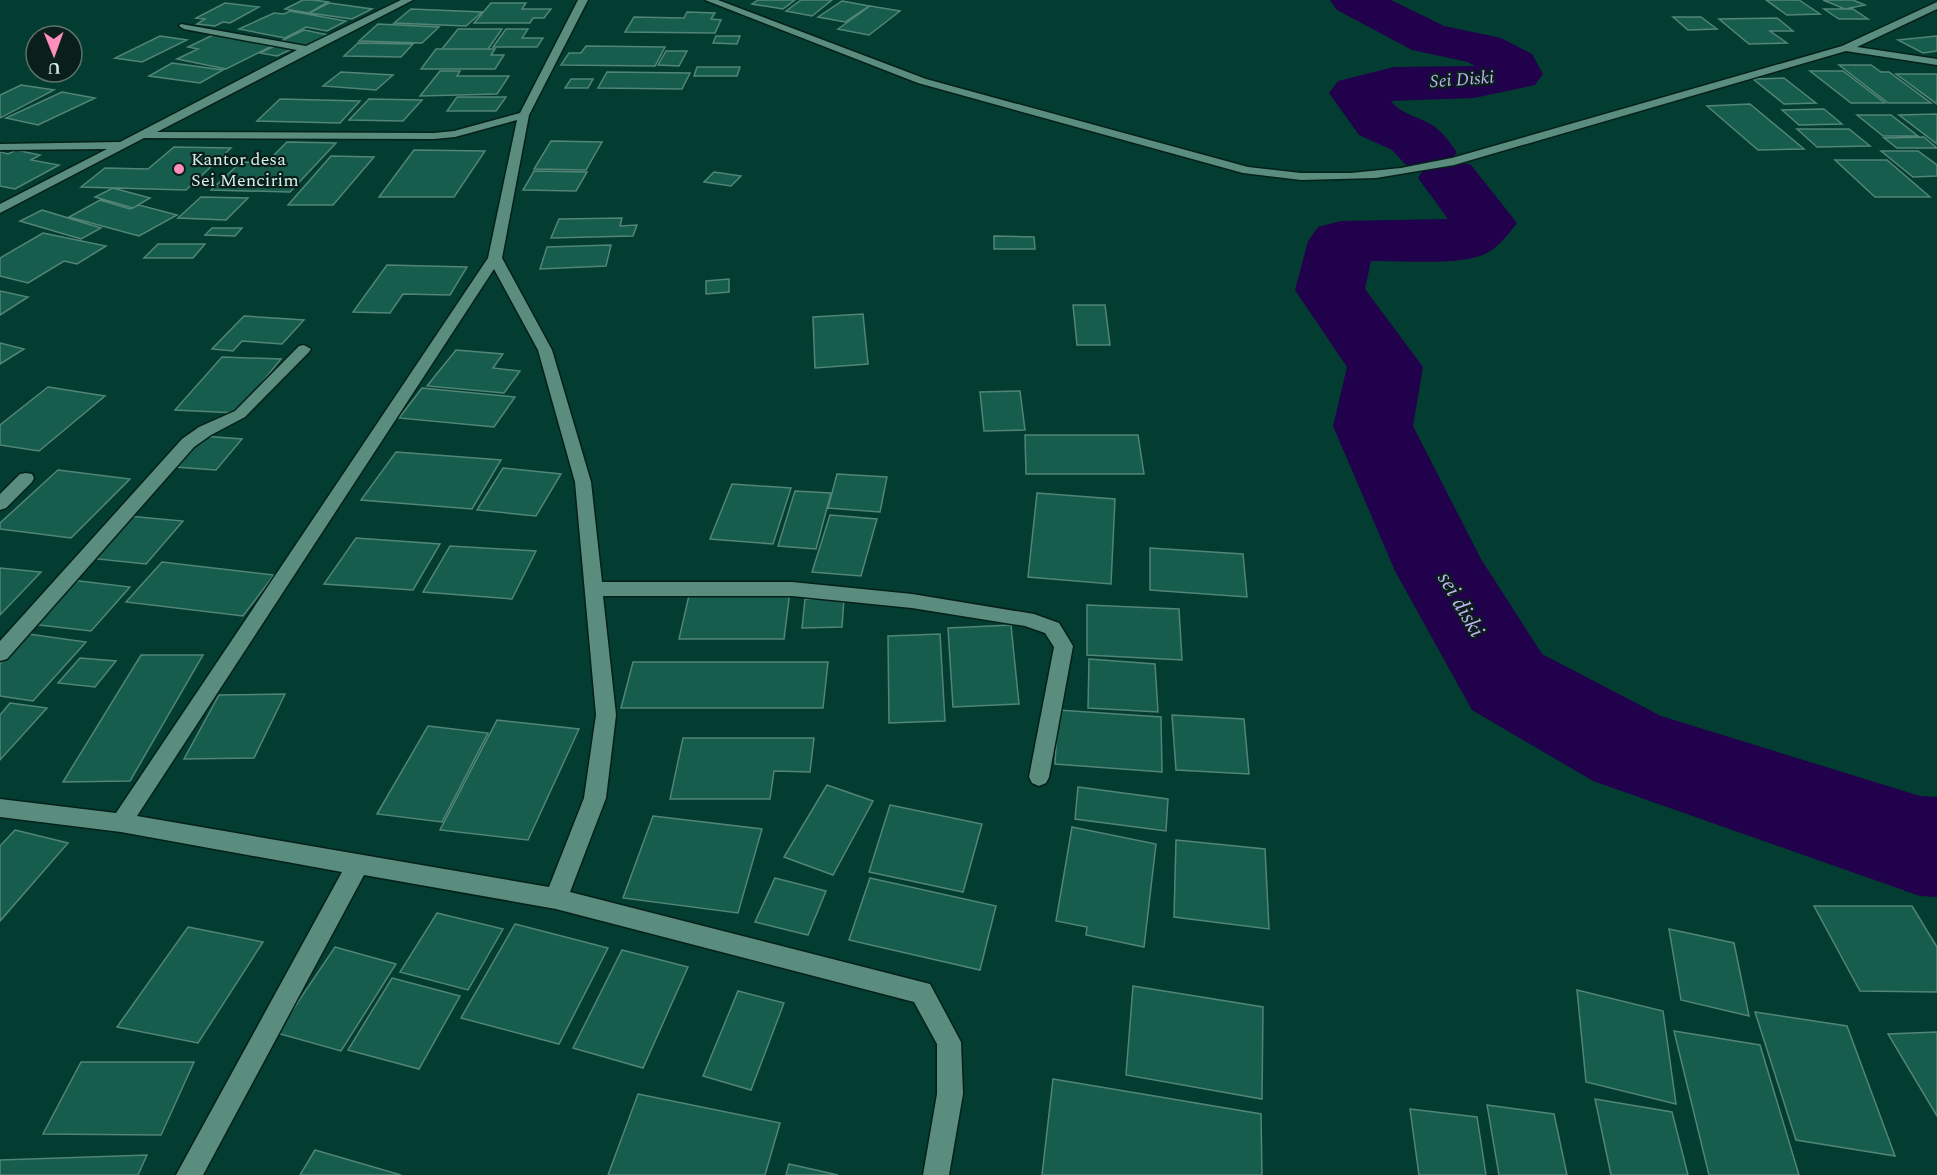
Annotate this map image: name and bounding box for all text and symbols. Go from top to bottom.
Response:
north arrow [24,24,84,84]
text: U [47,56,61,80]
water label: Sei Diski [1429,64,1495,95]
place label: Kantor desa Sei Mencirim [191,146,299,194]
marker: Kantor desa Sei Mencirim [172,162,186,176]
water label: sei diski [1429,566,1493,644]

